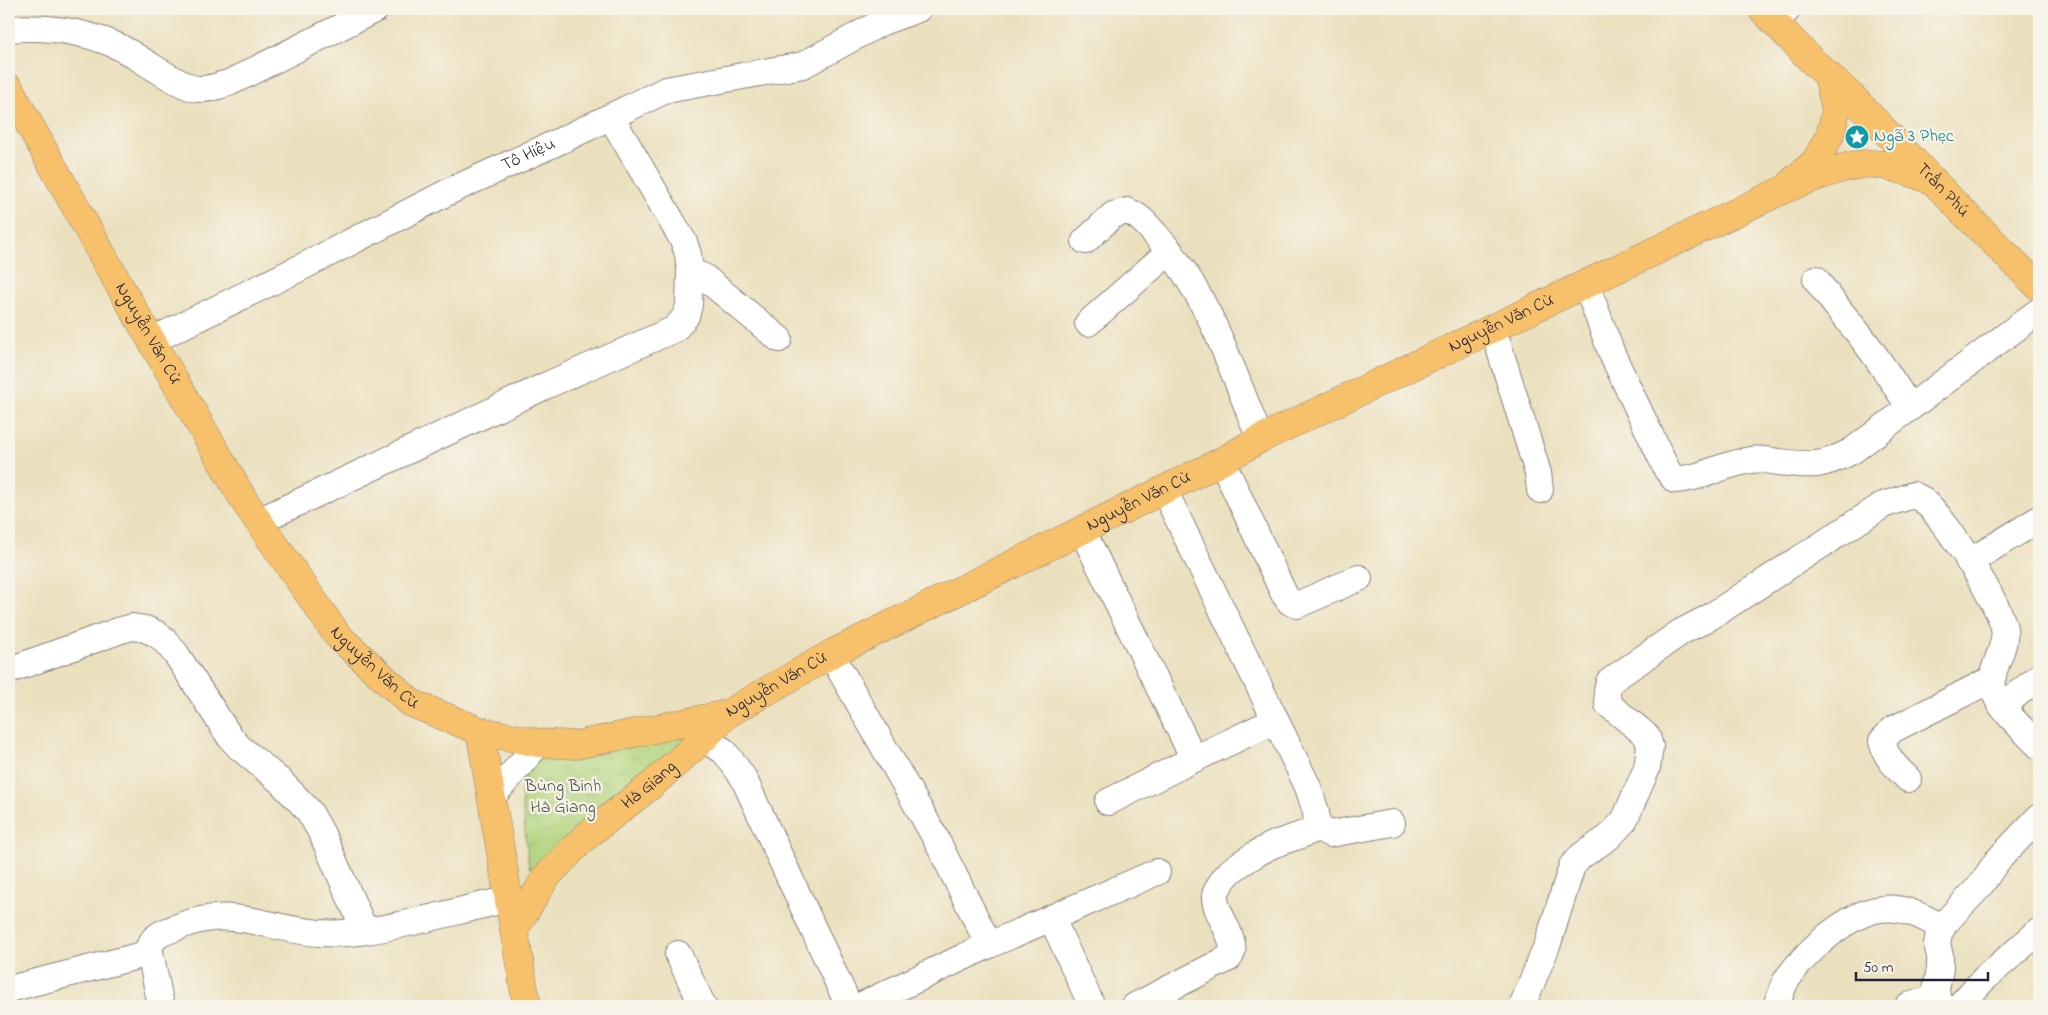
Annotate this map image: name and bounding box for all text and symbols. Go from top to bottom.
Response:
place icon: Ngã 3 Phẹc [1844,124,1870,150]
place label: Ngã 3 Phẹc [1874,124,1954,151]
street label: Tô Hiệu [497,132,560,179]
street label: Trần Phú [1910,157,1975,224]
street label: Nguyễn Văn Cừ [108,278,187,389]
street label: Nguyễn Văn Cừ [1445,288,1558,360]
street label: Nguyễn Văn Cừ [1082,465,1196,539]
street label: Nguyễn Văn Cừ [322,622,422,717]
street label: Nguyễn Văn Cừ [721,646,832,725]
street label: Hà Giang [616,755,684,817]
park label: Bùng Binh Hà Giang [524,774,601,822]
scale bar [1856,950,1988,982]
text: 50 m [1863,957,1894,979]

